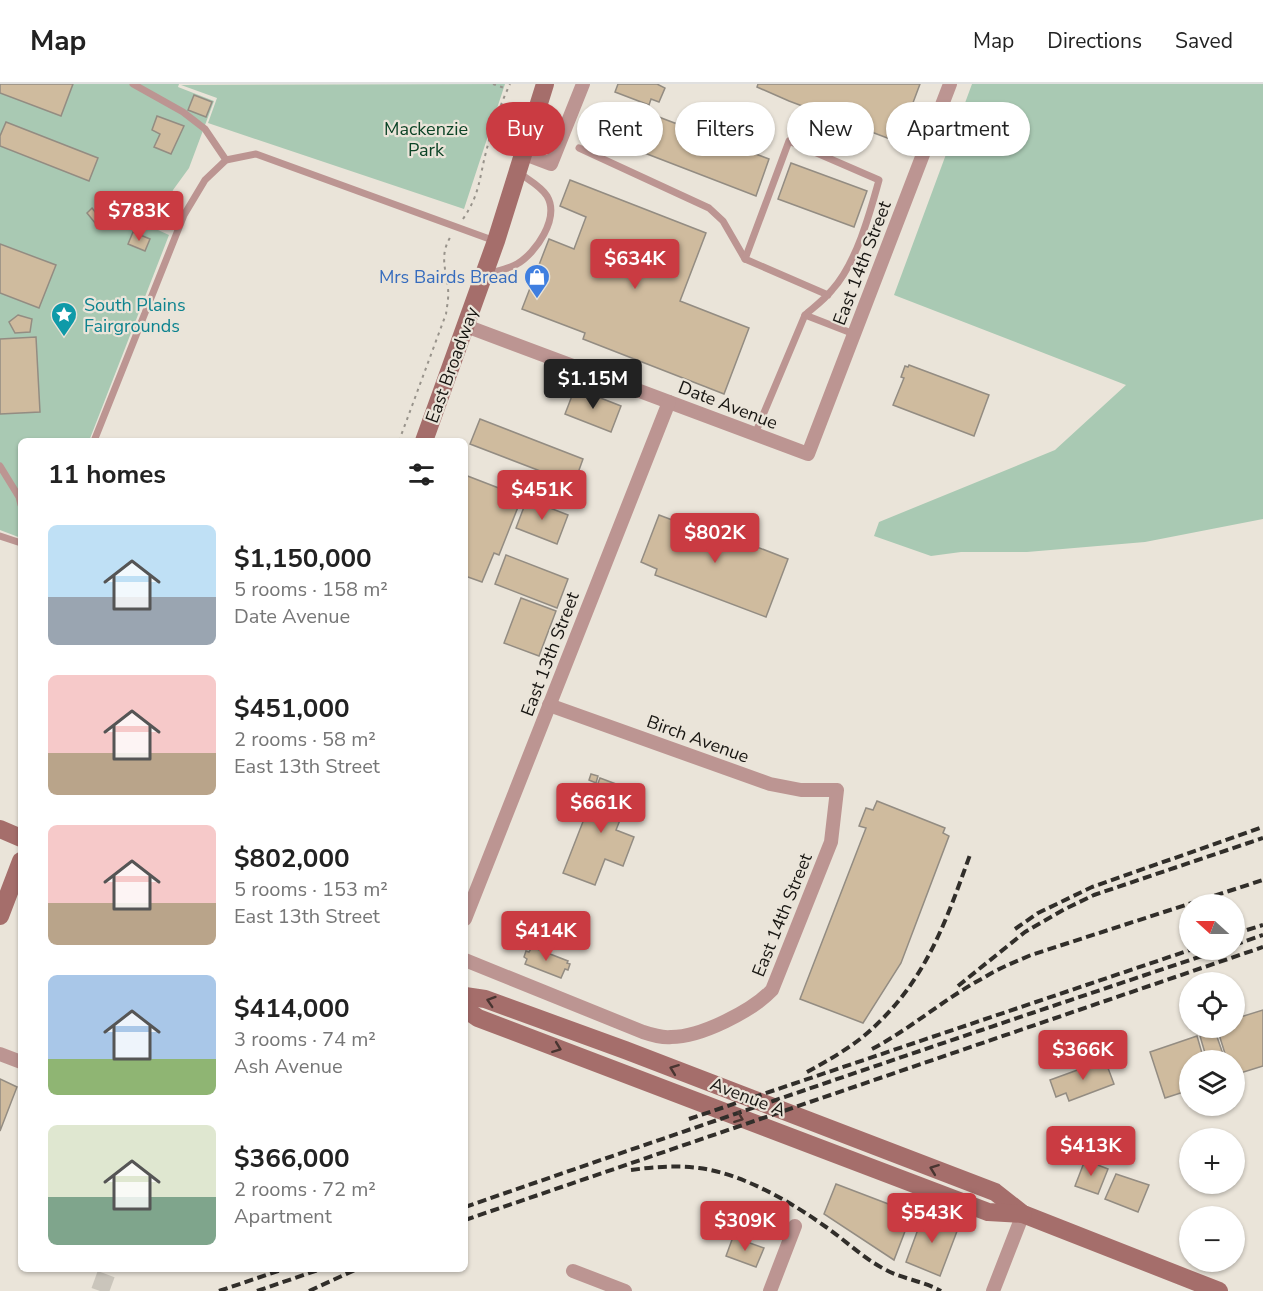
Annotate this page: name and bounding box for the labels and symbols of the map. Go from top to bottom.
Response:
park label: Mackenzie Park [384,117,468,162]
pin: $783K [97,191,181,242]
street label: East 14th Street [827,197,897,329]
pin: $634K [593,239,677,290]
shop icon: Mrs Bairds Bread [522,262,552,300]
place label: Mrs Bairds Bread [379,265,518,289]
place label: South Plains Fairgrounds [84,293,186,338]
place icon: South Plains Fairgrounds [49,300,79,338]
street label: East Broadway [420,303,484,426]
pin: $1.15M [544,359,642,410]
street label: Date Avenue [675,375,781,435]
pin: $451K [500,470,584,521]
pin: $802K [673,513,757,564]
street label: East 13th Street [515,588,585,720]
street label: Birch Avenue [644,709,752,769]
pin: $661K [559,783,643,834]
street label: East 14th Street [746,849,818,980]
north arrow [1179,894,1245,960]
pin: $414K [504,911,588,962]
one-way arrow [486,996,497,1009]
pin: $366K [1041,1030,1125,1081]
one-way arrow [552,1041,562,1054]
one-way arrow [669,1064,680,1076]
street label: Avenue A [707,1072,789,1122]
one-way arrow [733,1111,744,1123]
pin: $413K [1049,1126,1133,1177]
one-way arrow [930,1164,941,1176]
pin: $543K [890,1193,974,1244]
pin: $309K [703,1201,787,1252]

